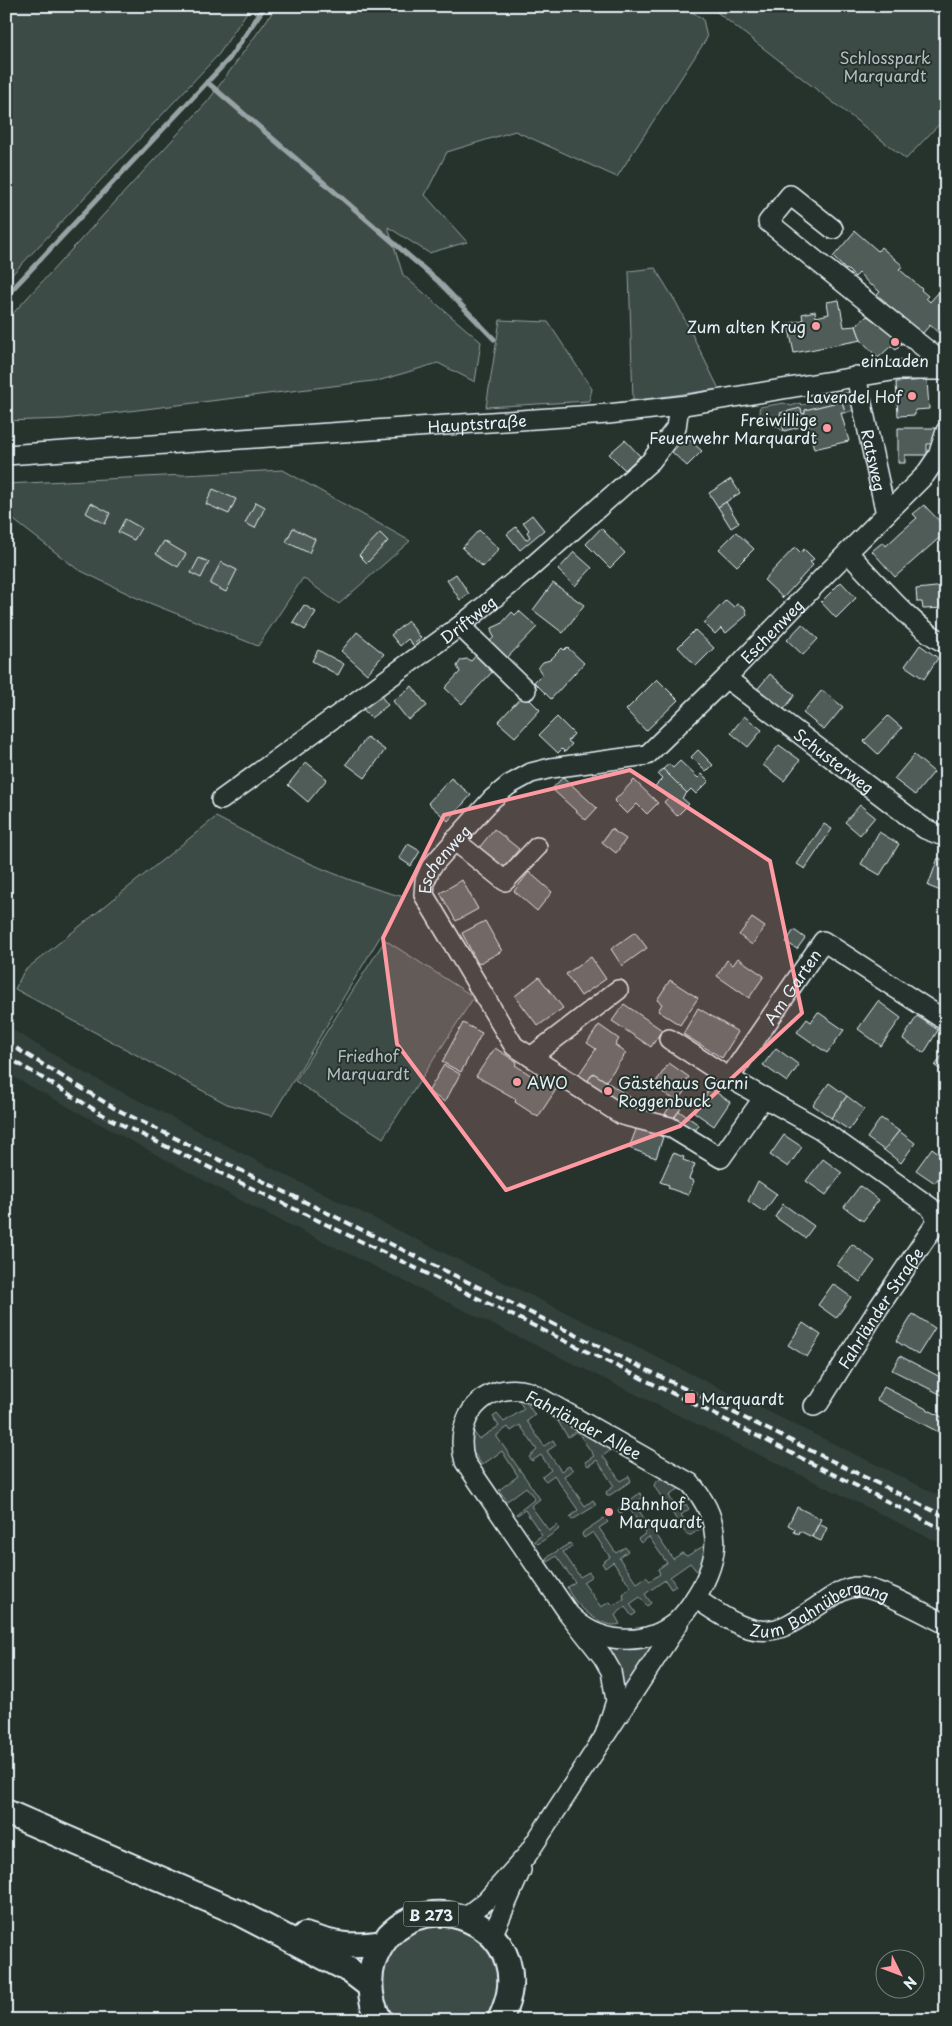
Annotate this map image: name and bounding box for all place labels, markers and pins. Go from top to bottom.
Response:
place label: Zum alten Krug [687,314,806,338]
marker: Zum alten Krug [810,320,822,332]
marker: einLaden [889,336,901,348]
place label: einLaden [861,348,929,372]
place label: Lavendel Hof [806,384,904,408]
marker: Lavendel Hof [906,390,918,402]
place label: Freiwillige Feuerwehr Marquardt [649,407,817,449]
marker: Freiwillige Feuerwehr Marquardt [821,422,833,434]
place label: AWO [527,1070,568,1094]
place label: Gästehaus Garni Roggenbuck [618,1070,748,1112]
marker: AWO [511,1076,523,1088]
marker: Gästehaus Garni Roggenbuck [602,1085,614,1097]
place label: Marquardt [701,1386,784,1410]
marker: Marquardt [683,1391,697,1405]
place label: Bahnhof Marquardt [619,1491,702,1533]
marker: Bahnhof Marquardt [603,1506,615,1518]

